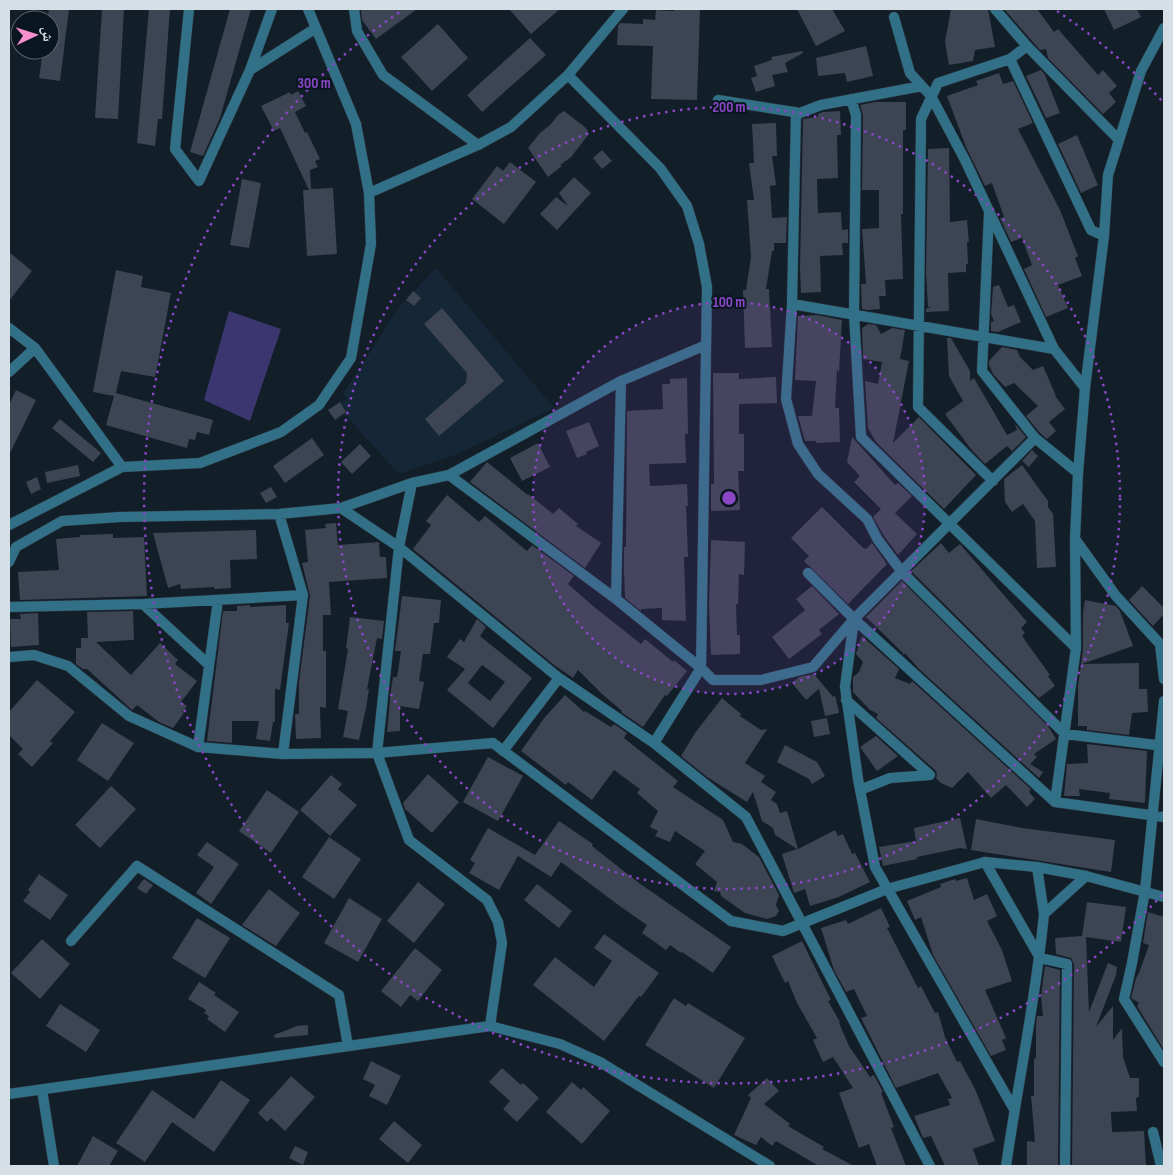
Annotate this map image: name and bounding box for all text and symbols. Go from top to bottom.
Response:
north arrow [10,10,60,60]
text: ش [38,26,56,42]
text: 300 m [297,74,331,93]
text: 200 m [712,98,746,117]
text: 100 m [713,293,745,312]
centre of rings [720,489,738,507]

